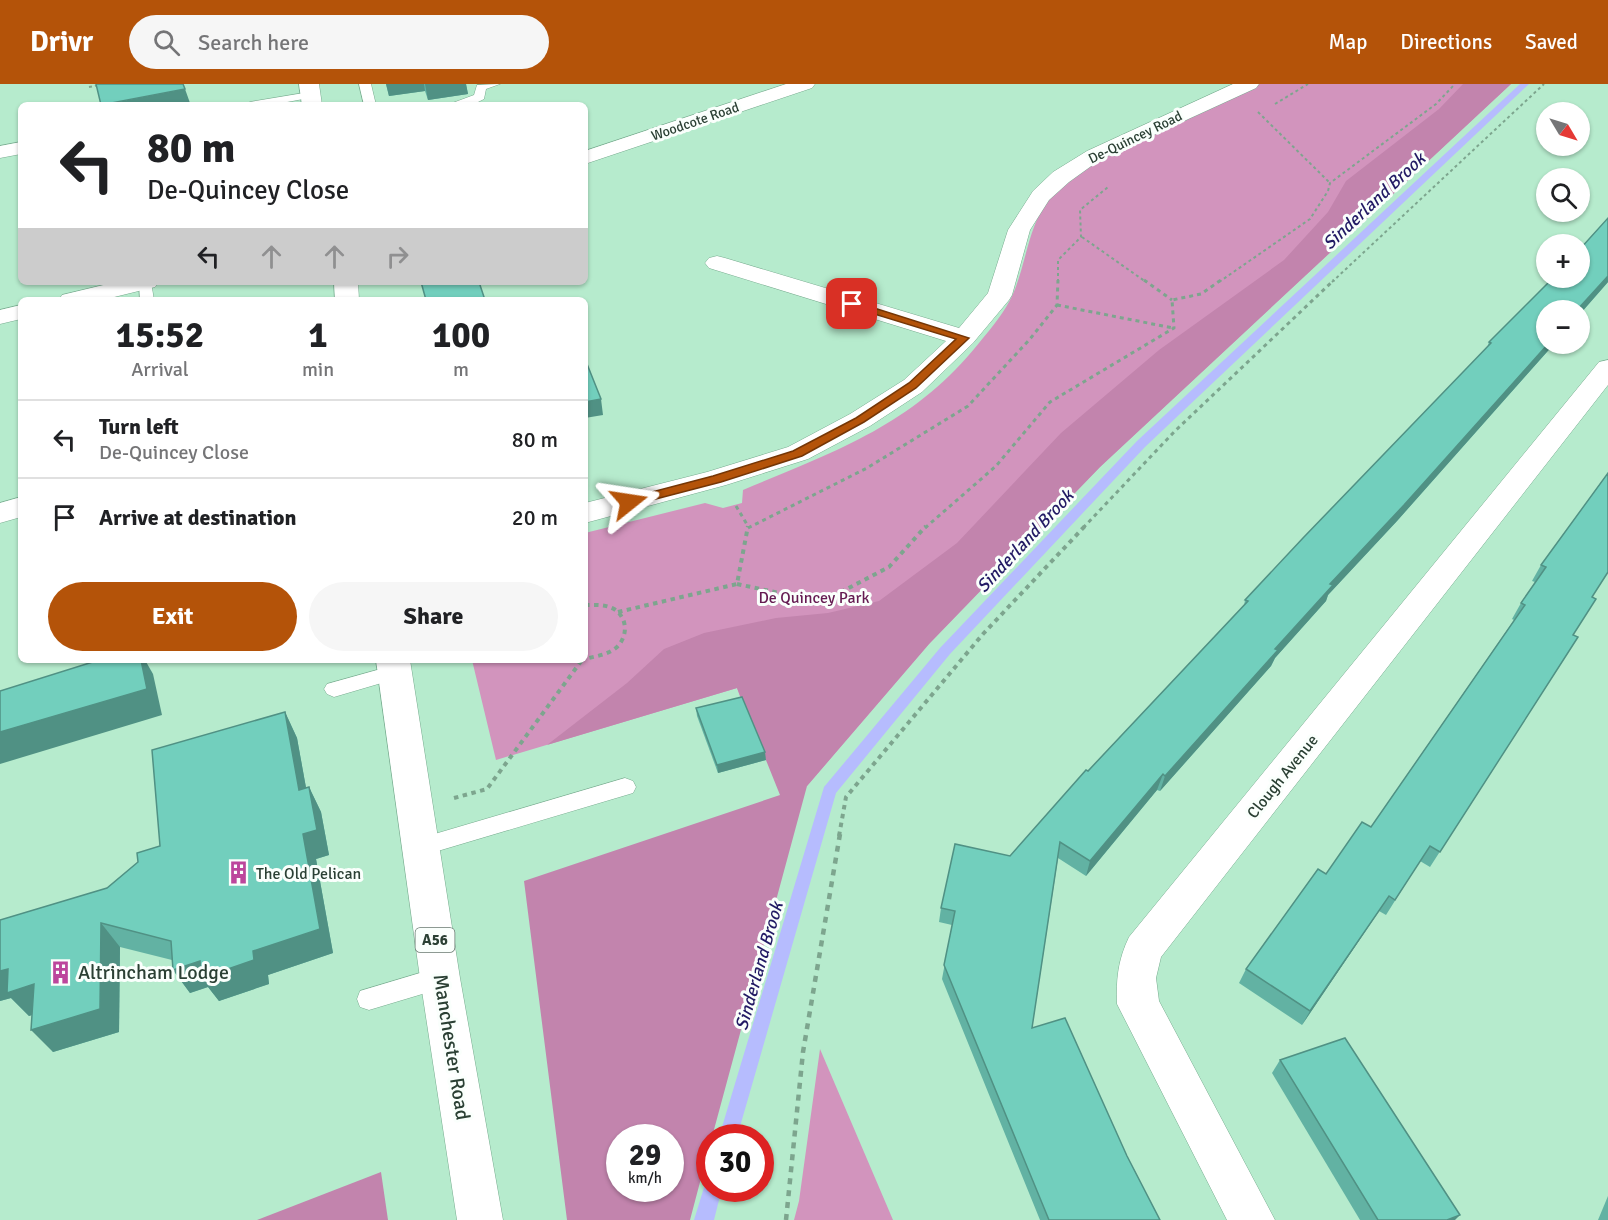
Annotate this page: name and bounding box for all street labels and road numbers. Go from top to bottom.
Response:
street label: Woodcote Road [649,98,741,144]
street label: De-Quincey Road [1086,107,1185,167]
street label: Clough Avenue [1243,731,1323,823]
road number: A56 [416,928,454,952]
street label: Manchester Road [428,972,475,1122]

